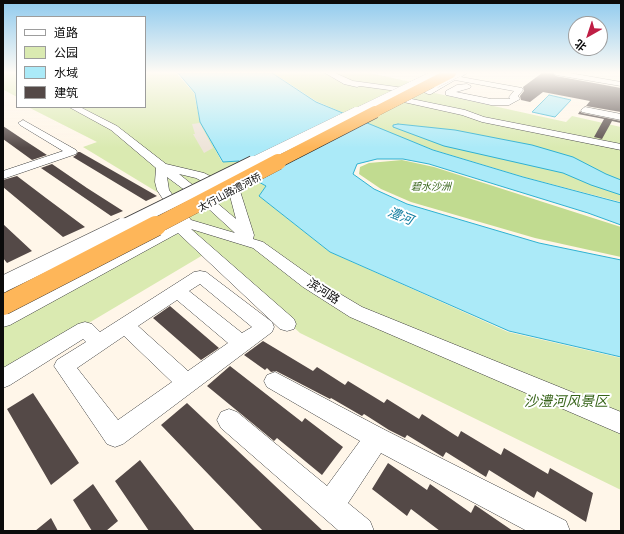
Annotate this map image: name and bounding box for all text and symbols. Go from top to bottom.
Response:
legend [16,16,146,108]
north arrow [568,16,608,56]
text: 道路 [54,25,78,41]
text: 北 [572,36,590,54]
text: 公园 [54,45,78,61]
text: 水域 [54,65,78,81]
text: 建筑 [54,85,78,101]
street label: 太行山路澧河桥 [196,171,264,215]
park label: 碧水沙洲 [411,181,451,193]
water label: 澧河 [385,205,415,229]
street label: 滨河路 [304,276,342,308]
park label: 沙澧河风景区 [524,394,608,410]

